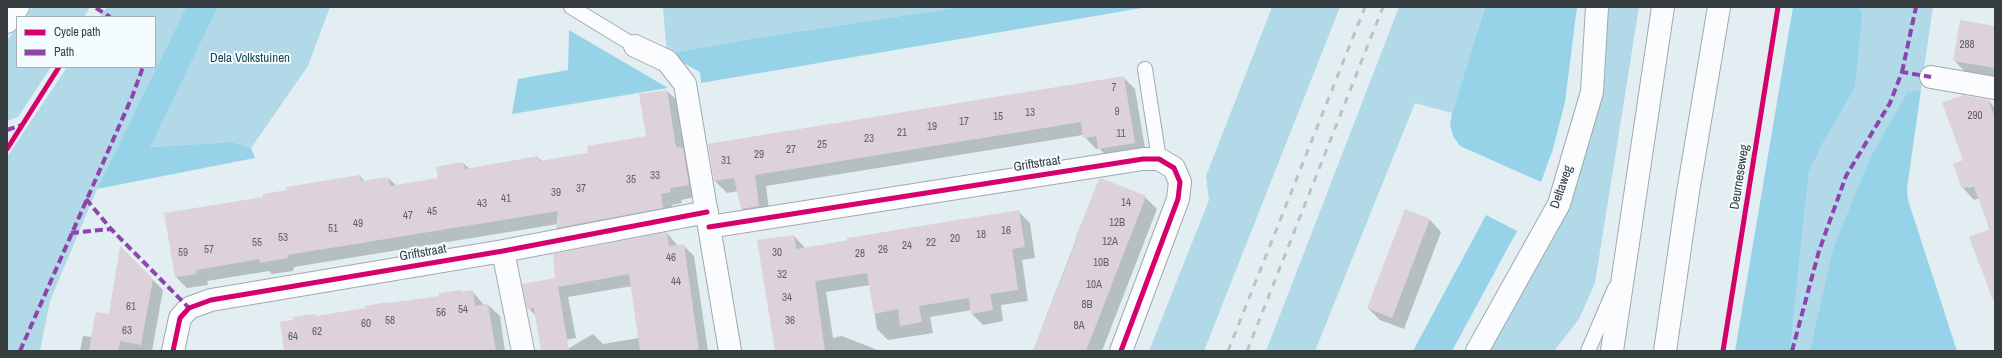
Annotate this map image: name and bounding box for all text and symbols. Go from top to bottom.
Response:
legend [16,16,156,68]
text: Cycle path [54,24,101,40]
house number: 288 [1959,38,1975,52]
text: Path [54,44,74,60]
park label: Dela Volkstuinen [210,51,290,67]
house number: 7 [1111,81,1117,95]
house number: 9 [1114,105,1120,119]
house number: 13 [1025,106,1035,120]
house number: 290 [1967,109,1983,123]
house number: 15 [993,110,1003,124]
house number: 17 [959,115,969,129]
house number: 19 [927,120,937,134]
house number: 21 [897,126,907,140]
house number: 11 [1116,127,1126,141]
house number: 23 [864,132,874,146]
house number: 25 [817,138,827,152]
house number: 27 [786,143,796,157]
street label: Deurneseweg [1727,143,1753,211]
house number: 29 [754,148,764,162]
street label: Griftstraat [1012,153,1062,175]
house number: 31 [721,154,731,168]
street label: Deltaweg [1547,163,1577,211]
house number: 33 [650,169,660,183]
house number: 35 [626,173,636,187]
house number: 37 [576,182,586,196]
house number: 39 [551,186,561,200]
house number: 41 [501,192,511,206]
house number: 14 [1121,196,1131,210]
house number: 43 [477,197,487,211]
house number: 45 [427,205,437,219]
house number: 47 [403,209,413,223]
house number: 12B [1109,216,1125,230]
house number: 49 [353,217,363,231]
house number: 51 [328,222,338,236]
house number: 16 [1001,224,1011,238]
house number: 18 [976,228,986,242]
house number: 53 [278,231,288,245]
house number: 20 [950,232,960,246]
house number: 12A [1102,235,1118,249]
house number: 55 [252,236,262,250]
house number: 22 [926,236,936,250]
house number: 24 [902,239,912,253]
street label: Griftstraat [398,241,448,265]
house number: 57 [204,243,214,257]
house number: 26 [878,243,888,257]
house number: 59 [178,246,188,260]
house number: 30 [772,246,782,260]
house number: 28 [855,247,865,261]
house number: 46 [666,251,676,265]
house number: 10B [1093,256,1109,270]
house number: 32 [777,268,787,282]
house number: 44 [671,275,681,289]
house number: 10A [1086,278,1102,292]
house number: 34 [782,291,792,305]
house number: 8B [1081,298,1093,312]
house number: 61 [126,300,136,314]
house number: 54 [458,303,468,317]
house number: 56 [436,306,446,320]
house number: 58 [385,314,395,328]
house number: 36 [785,314,795,328]
house number: 60 [361,317,371,331]
house number: 8A [1073,319,1085,333]
house number: 63 [122,324,132,338]
house number: 62 [312,325,322,339]
house number: 64 [288,330,298,344]

